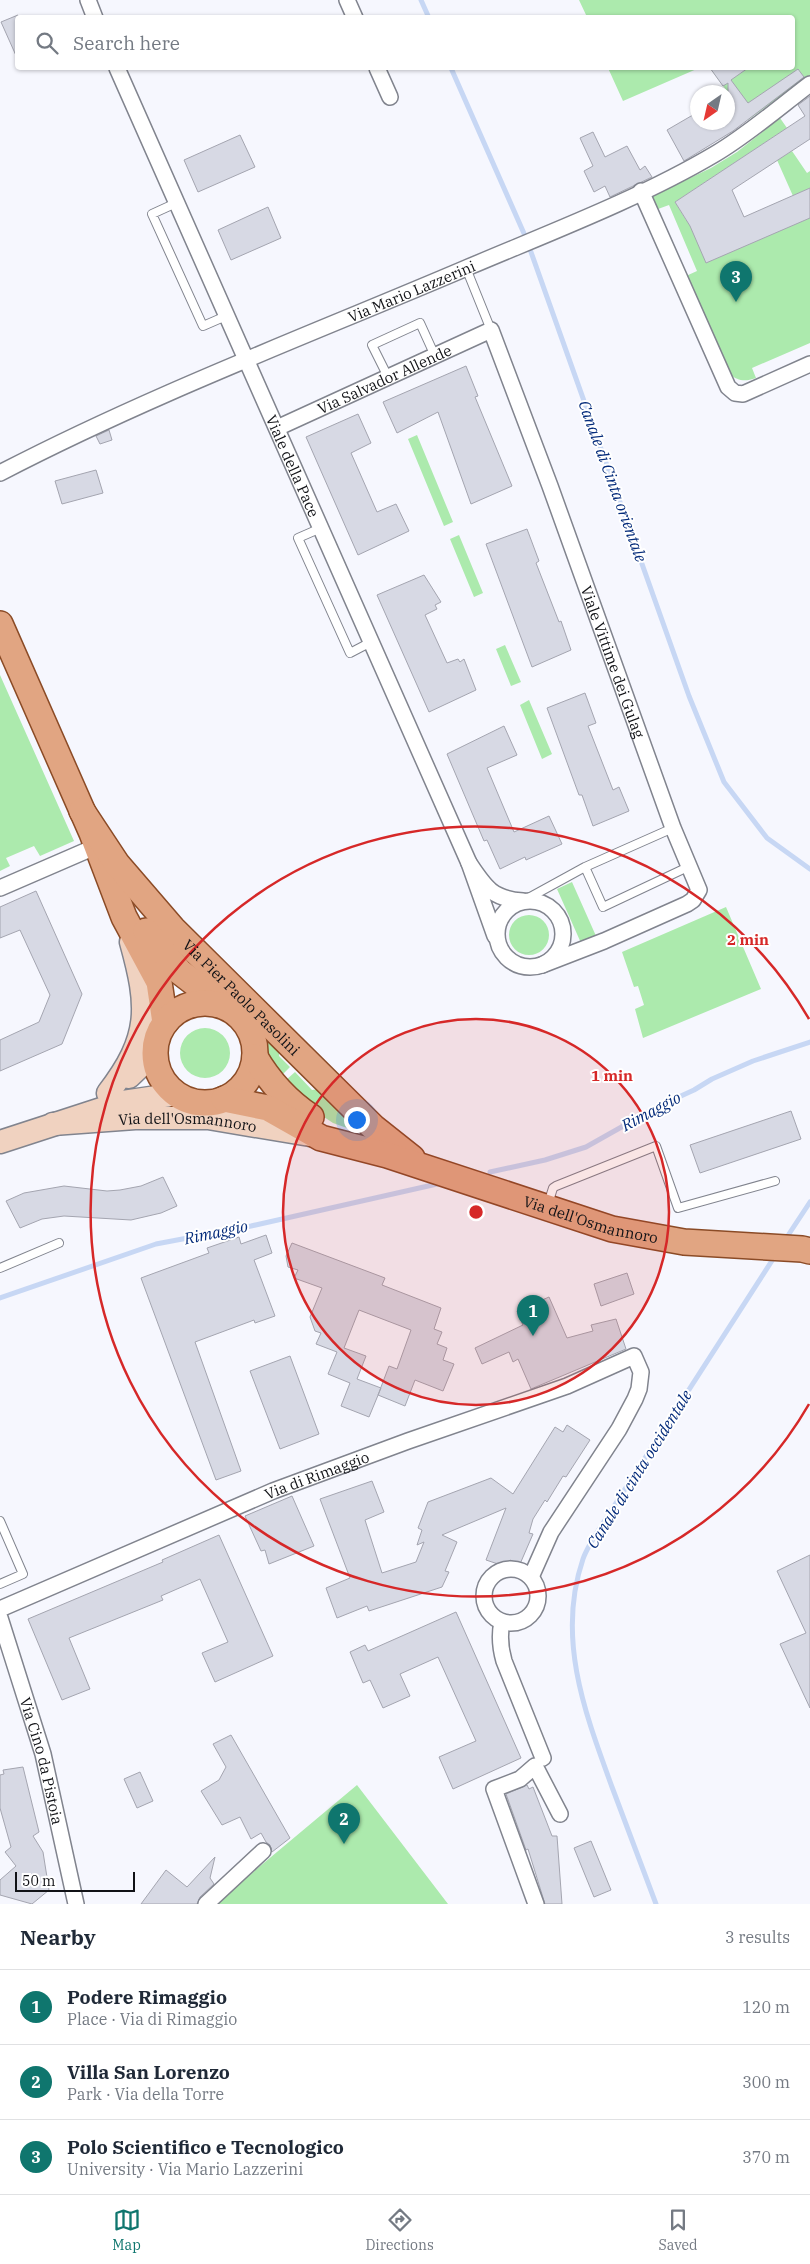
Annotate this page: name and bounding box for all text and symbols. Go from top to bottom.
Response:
search box [15,15,795,70]
icon: search [33,29,61,57]
text: Search here [73,31,180,55]
north arrow [690,85,735,130]
street label: Via Mario Lazzerini [345,256,478,326]
pin: 3 [720,261,752,302]
street label: Via Salvador Allende [314,340,454,418]
water label: Canale di Cinta orientale [574,397,652,565]
street label: Viale della Pace [262,412,324,520]
street label: Viale Vittime dei Gulag [577,583,649,741]
text: 2 min [727,930,769,949]
street label: Via Pier Paolo Pasolini [179,935,305,1059]
text: 1 min [591,1066,633,1085]
water label: Rimaggio [617,1087,684,1135]
your location [344,1107,370,1133]
street label: Via dell'Osmannoro [118,1108,258,1135]
street label: Via dell'Osmannoro [521,1191,660,1247]
centre of rings [467,1203,485,1221]
water label: Rimaggio [181,1215,250,1249]
pin: 1 [517,1295,549,1336]
water label: Canale di cinta occidentale [582,1386,696,1552]
street label: Via di Rimaggio [261,1447,372,1503]
street label: Via Cino da Pistoia [16,1695,68,1826]
pin: 2 [328,1803,360,1844]
scale bar [15,1869,135,1892]
text: 50 m [22,1872,55,1890]
text: Nearby [20,1923,96,1951]
text: 3 results [725,1927,790,1947]
text: Podere Rimaggio [67,1985,227,2009]
text: 1 [31,1997,41,2017]
text: 120 m [742,1997,790,2017]
text: Place · Via di Rimaggio [67,2009,237,2029]
text: Villa San Lorenzo [67,2060,230,2084]
text: 2 [31,2072,41,2092]
text: 300 m [742,2072,790,2092]
text: Park · Via della Torre [67,2084,224,2104]
text: Polo Scientifico e Tecnologico [67,2135,344,2159]
text: 3 [31,2147,41,2167]
text: 370 m [742,2147,790,2167]
text: University · Via Mario Lazzerini [67,2159,303,2179]
tab: Map [112,2206,141,2254]
tab: Directions [365,2206,434,2254]
tab: Saved [658,2206,698,2254]

